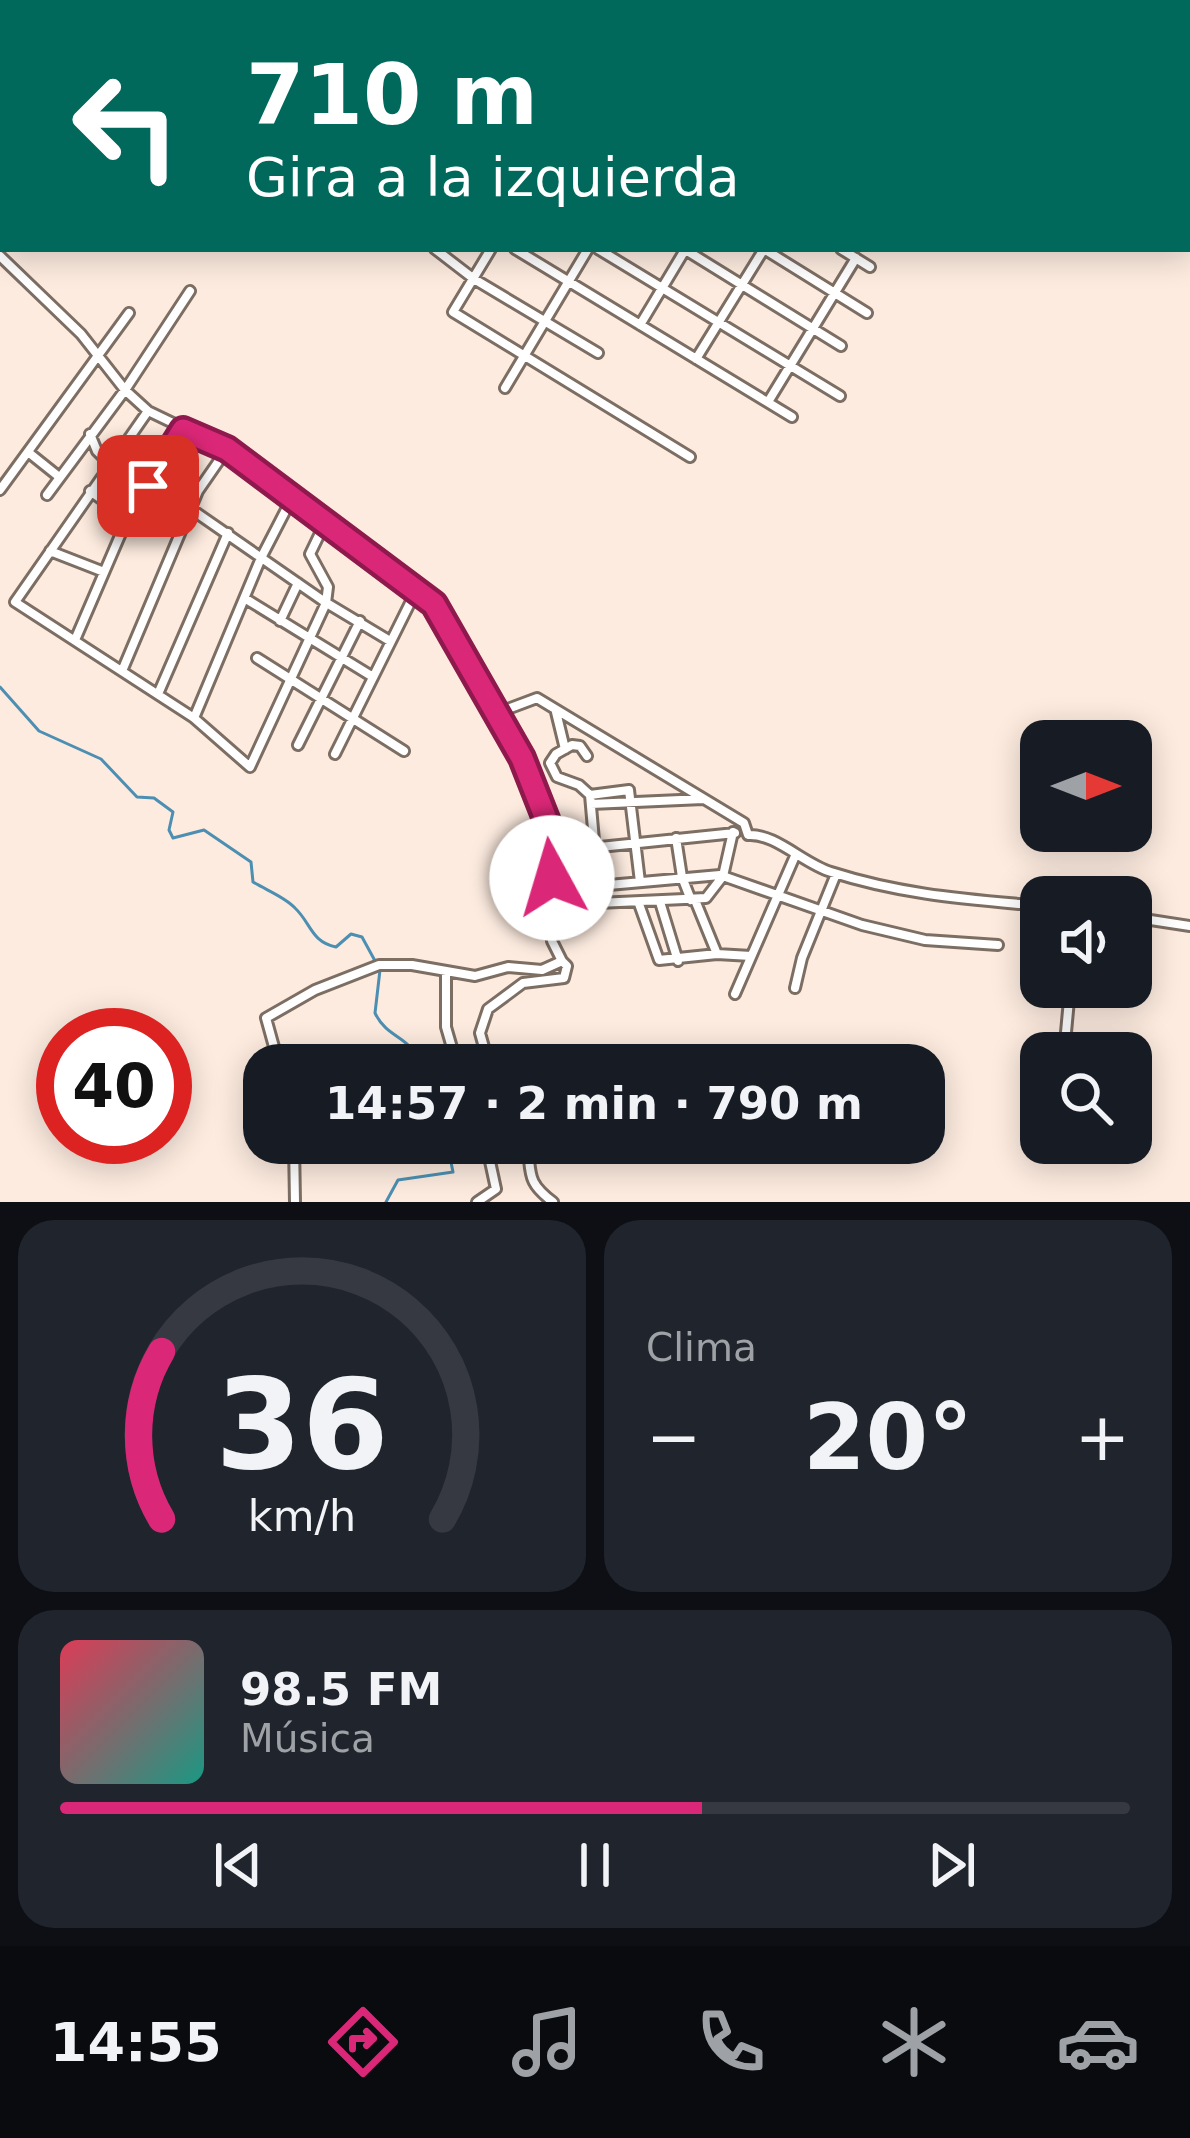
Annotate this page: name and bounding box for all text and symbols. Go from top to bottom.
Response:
text: 710 m [246,46,538,144]
icon: left [48,48,204,204]
text: Gira a la izquierda [246,146,740,209]
pin [97,435,199,537]
icon: arrive [115,453,181,519]
north arrow [1020,720,1152,852]
map controls [1020,720,1152,1164]
position arrow [489,815,615,941]
button: sound [1020,876,1152,1008]
speed limit sign: 40 [36,1008,192,1164]
button: search [1020,1032,1152,1164]
text: 14:57 · 2 min · 790 m [325,1077,863,1130]
text: Clima [646,1325,757,1370]
text: 36 [215,1352,389,1497]
text: 20° [803,1385,973,1490]
text: − [646,1399,701,1476]
text: + [1075,1399,1130,1476]
text: km/h [248,1491,356,1541]
text: 98.5 FM [240,1663,442,1716]
text: Música [240,1716,375,1761]
icon: previous [205,1832,271,1898]
icon: pause [562,1832,628,1898]
icon: next [919,1832,985,1898]
icon: directions [321,2000,405,2084]
icon: music [505,2000,589,2084]
icon: phone [689,2000,773,2084]
icon: climate [872,2000,956,2084]
icon: car [1056,2000,1140,2084]
text: 14:55 [50,2011,222,2074]

